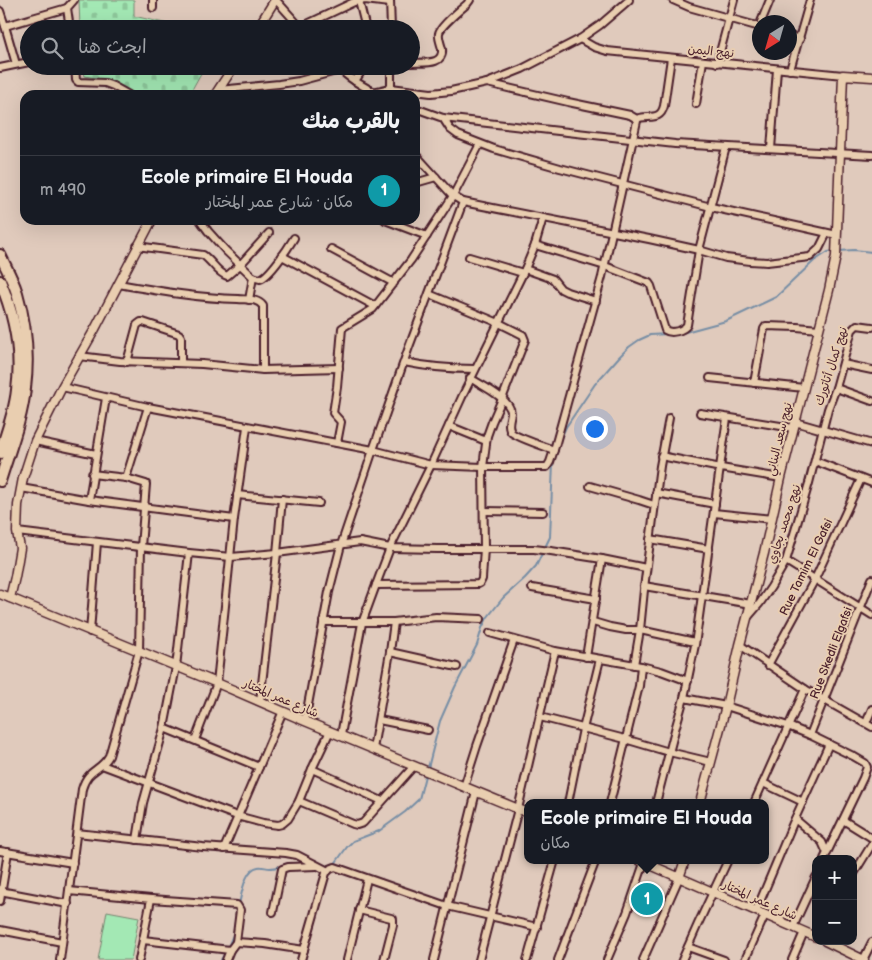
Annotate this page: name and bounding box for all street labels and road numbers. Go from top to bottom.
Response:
street label: نهج اليمن [687,42,735,62]
street label: نهج كمال أتاتورك [812,325,852,408]
street label: نهج سعد البناني [763,401,799,478]
street label: نهج محمد بجاوي [765,483,805,566]
street label: Rue Tamim El Gafsi [777,516,836,618]
street label: Rue Skedli Elgafsi [807,605,856,701]
street label: شارع عمر المختار [240,675,321,722]
street label: شارع عمر المختار [719,877,800,925]

